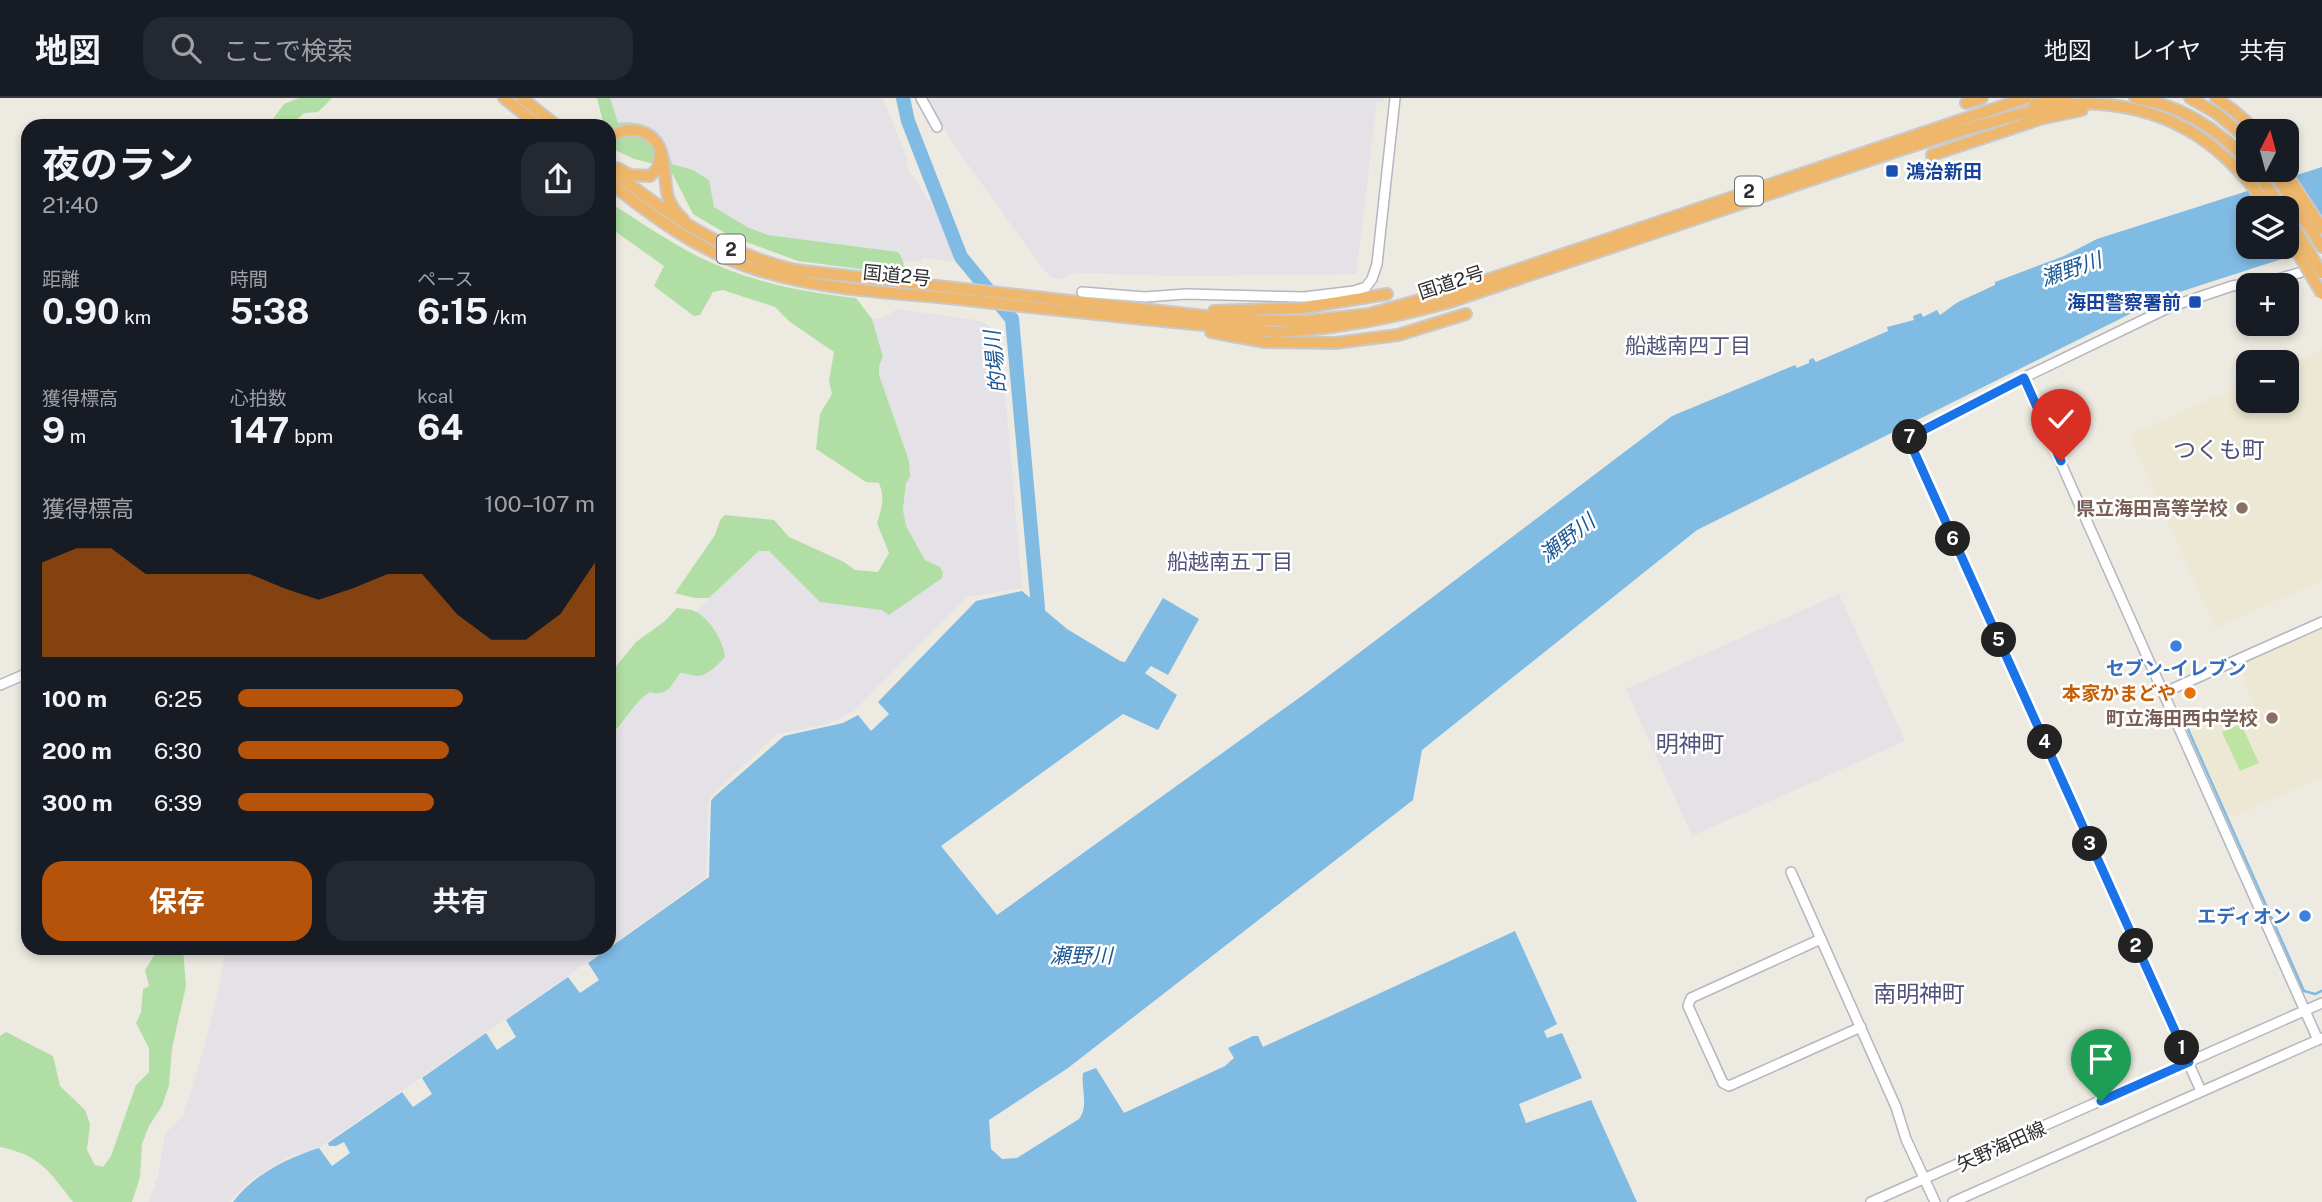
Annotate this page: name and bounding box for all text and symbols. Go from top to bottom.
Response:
search box [143,17,633,80]
icon: search [167,29,205,67]
text: 地図 [35,31,101,69]
text: ここで検索 [223,35,353,66]
text: 地図 [2044,36,2092,64]
text: レイヤ [2130,36,2201,64]
text: 共有 [2239,36,2287,64]
north arrow [2236,119,2300,182]
map controls [2236,119,2299,413]
text: 夜のラン [42,142,194,187]
button: share [521,142,595,216]
place label: 鴻治新田 [1906,160,1982,182]
marker: 鴻治新田 [1884,163,1900,179]
road number: 2 [1735,176,1763,206]
text: 21:40 [42,191,99,218]
button: layers [2236,196,2299,259]
road number: 2 [717,234,745,264]
water label: 瀬野川 [2037,246,2107,291]
street label: 国道2号 [862,260,932,290]
street label: 国道2号 [1415,261,1487,303]
text: 距離 [42,268,80,290]
text: 時間 [230,268,268,290]
text: ペース [417,268,473,290]
button: + [2236,273,2299,336]
text: 0.90 [42,291,120,332]
text: 5:38 [230,291,309,332]
text: 6:15 [417,291,488,332]
place label: 海田警察署前 [2067,291,2181,313]
marker: 海田警察署前 [2187,294,2203,310]
text: km [120,306,151,328]
text: /km [488,306,527,328]
water label: 的場川 [979,327,1011,395]
district label: 船越南四丁目 [1625,333,1751,358]
button: − [2236,350,2299,413]
text: kcal [417,385,454,407]
text: 獲得標高 [42,387,118,409]
text: 心拍数 [230,387,287,409]
pin [2031,389,2091,461]
icon: check [2042,400,2080,438]
text: 64 [417,407,463,448]
text: 9 [42,410,65,451]
text: 147 [230,410,290,451]
pin: 7 [1892,420,1927,454]
text: m [65,425,86,447]
text: bpm [290,425,333,447]
text: 7 [1904,425,1915,447]
district label: つくも町 [2173,436,2265,463]
text: 100–107 m [484,490,595,517]
text: 獲得標高 [42,495,134,522]
place label: 県立海田高等学校 [2076,497,2228,519]
marker: 県立海田高等学校 [2234,500,2250,516]
water label: 瀬野川 [1534,508,1601,567]
pin: 6 [1936,522,1970,556]
text: 6 [1946,527,1959,549]
district label: 船越南五丁目 [1167,549,1293,574]
pin: 5 [1982,622,2016,658]
text: 5 [1992,628,2005,650]
marker: セブン-イレブン [2168,638,2184,654]
place label: セブン-イレブン [2106,657,2246,679]
place label: 本家かまどや [2062,682,2176,704]
text: 100 m [42,685,107,712]
text: 6:25 [154,685,202,712]
marker: 本家かまどや [2182,685,2198,701]
place label: 町立海田西中学校 [2106,707,2258,729]
marker: 町立海田西中学校 [2264,710,2280,726]
pin: 4 [2028,724,2062,760]
district label: 明神町 [1656,730,1725,757]
text: 4 [2038,730,2051,752]
text: 200 m [42,737,112,764]
text: 6:30 [154,737,202,764]
text: 300 m [42,789,113,816]
text: 6:39 [154,789,202,816]
pin: 3 [2072,826,2108,862]
text: 3 [2083,832,2096,854]
button: 保存 [42,861,312,941]
button: 共有 [326,861,595,941]
place label: エディオン [2197,905,2291,927]
marker: エディオン [2297,908,2313,924]
pin: 2 [2118,928,2154,964]
text: 2 [2129,934,2142,956]
water label: 瀬野川 [1050,943,1114,968]
district label: 南明神町 [1873,980,1965,1007]
pin [2071,1029,2131,1101]
pin: 1 [2164,1030,2200,1066]
text: 1 [2177,1036,2186,1058]
icon: arrive [2082,1040,2120,1078]
street label: 矢野海田線 [1953,1117,2049,1175]

